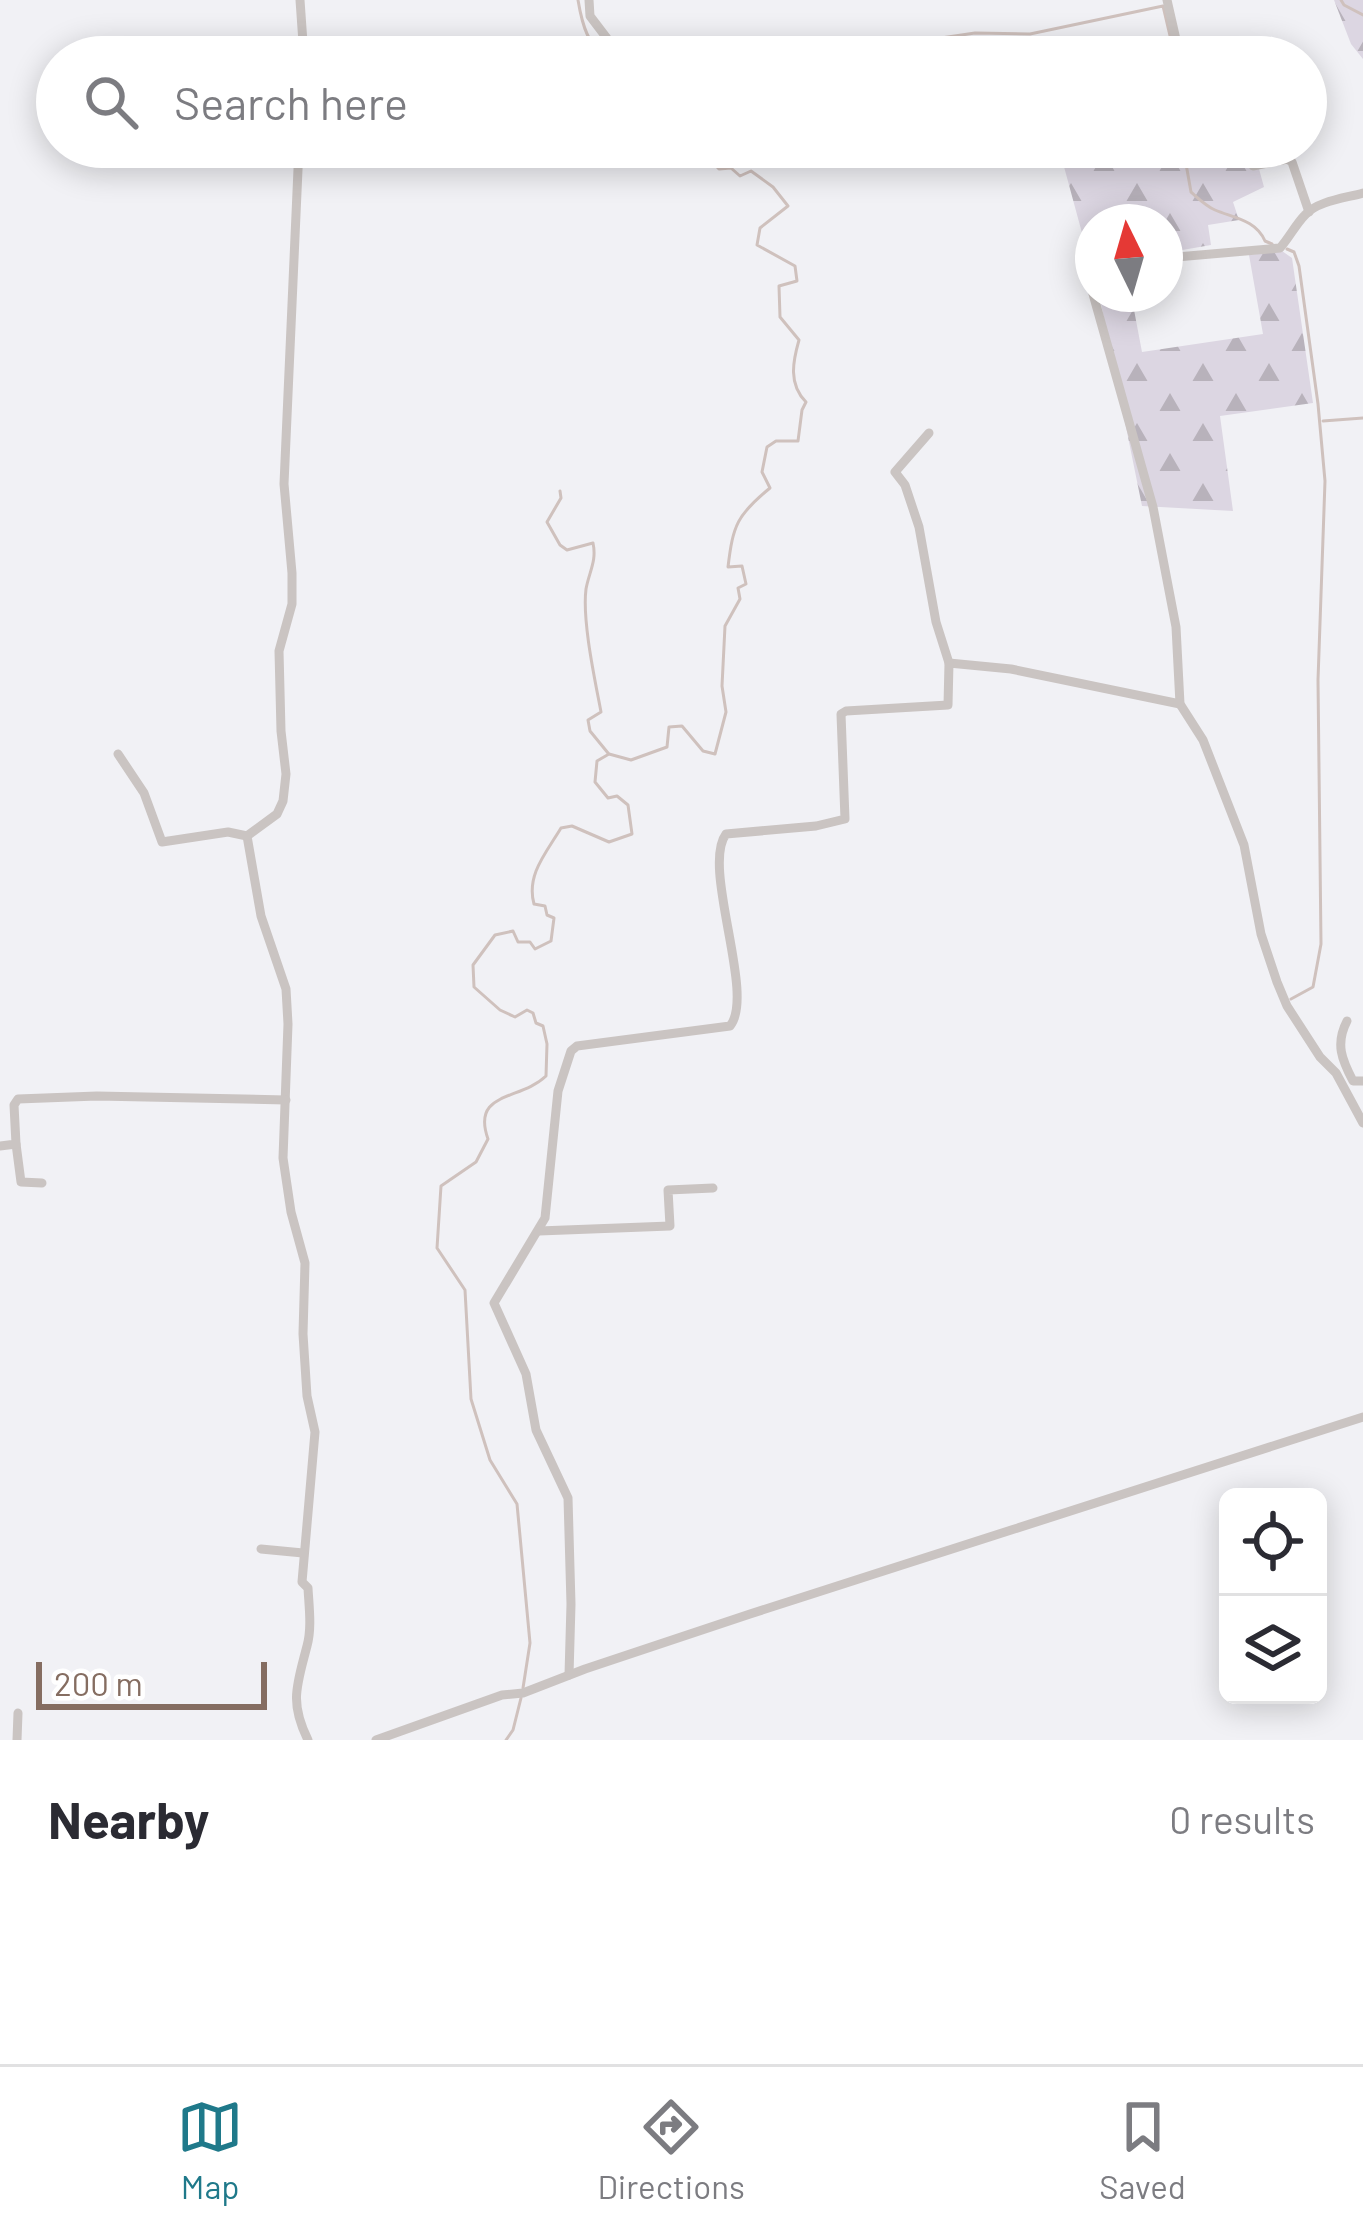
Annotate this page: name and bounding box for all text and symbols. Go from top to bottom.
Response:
search box [36,36,1327,168]
icon: search [78,69,144,135]
text: Search here [174,75,408,129]
north arrow [1075,204,1183,312]
map controls [1219,1488,1327,1704]
button: locate [1219,1488,1327,1596]
button: layers [1219,1596,1327,1704]
scale bar [36,1656,267,1709]
text: 200 m [54,1663,143,1703]
text: Nearby [48,1788,209,1849]
text: 0 results [1169,1795,1315,1842]
tab: Map [177,2094,243,2206]
tab: Directions [597,2094,745,2206]
tab: Saved [1099,2094,1186,2206]

